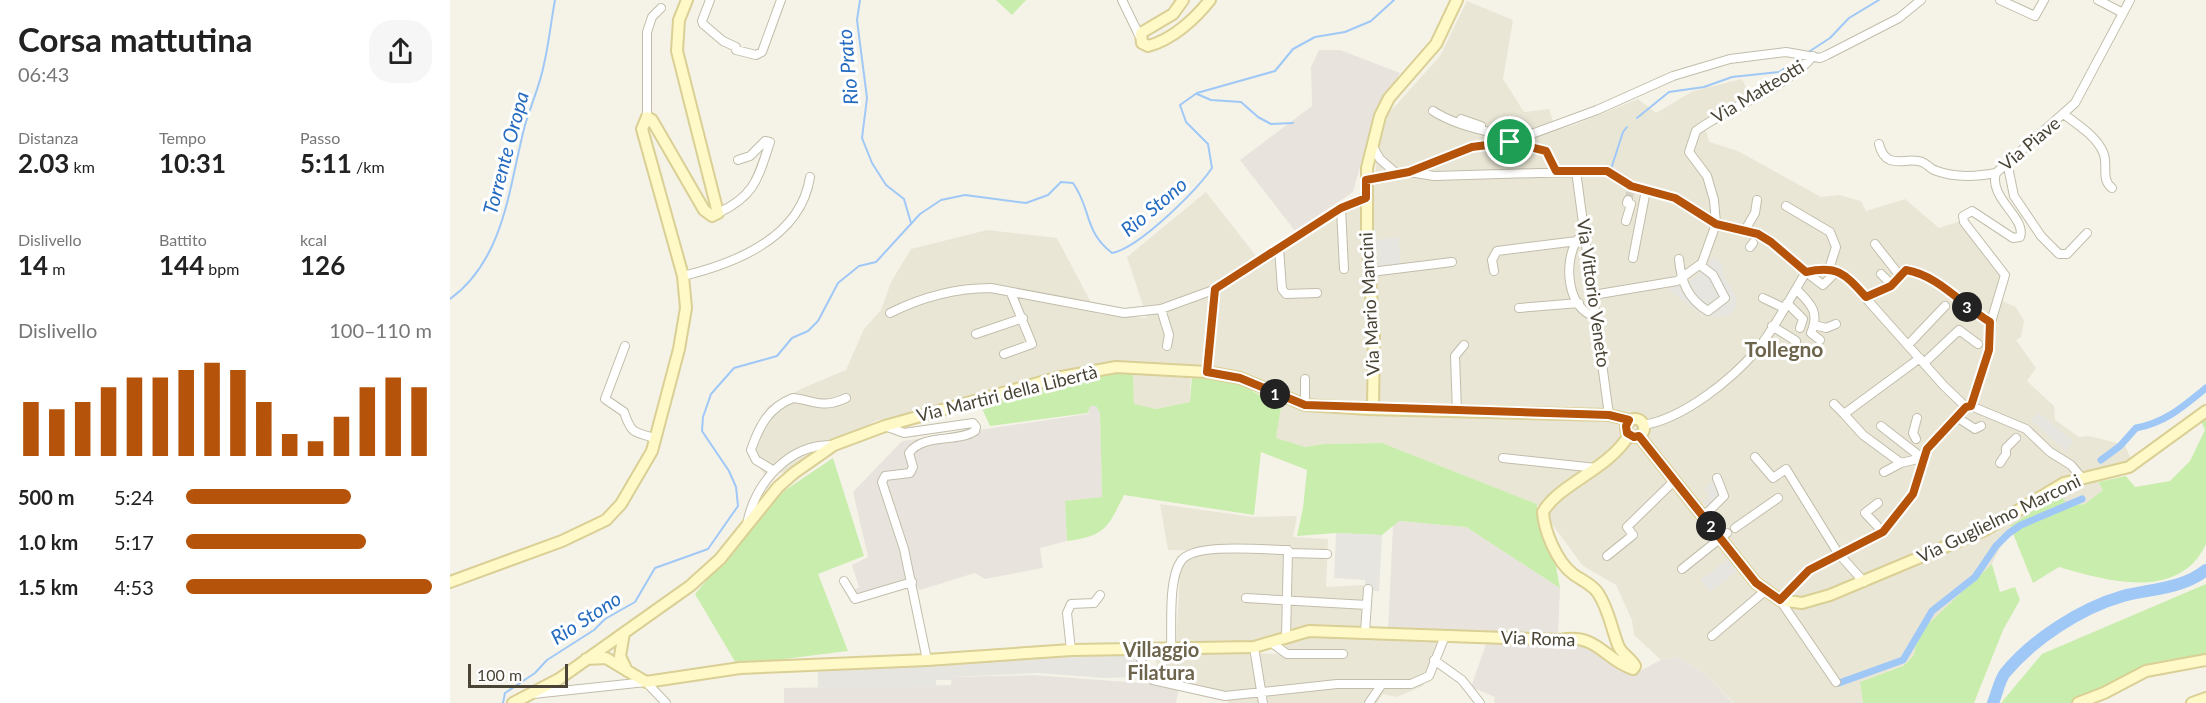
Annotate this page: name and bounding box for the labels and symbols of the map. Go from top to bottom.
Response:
water label: Rio Prato [832,28,862,106]
street label: Via Matteotti [1707,55,1808,127]
water label: Torrente Oropa [477,89,533,217]
street label: Via Piave [1995,112,2064,175]
pin [1484,116,1535,167]
water label: Rio Stono [1115,172,1191,241]
street label: Via Vittorio Veneto [1573,217,1615,369]
street label: Via Mario Mancini [1354,232,1384,376]
pin: 3 [1952,292,1982,322]
district label: Tollegno [1745,336,1823,361]
street label: Via Martiri della Libertà [914,360,1099,426]
pin: 1 [1260,379,1290,409]
street label: Via Guglielmo Marconi [1913,469,2084,567]
pin: 2 [1696,511,1726,541]
water label: Rio Stono [546,586,625,649]
street label: Via Roma [1500,626,1576,650]
district label: Villaggio Filatura [1122,637,1199,684]
scale bar [468,661,568,688]

